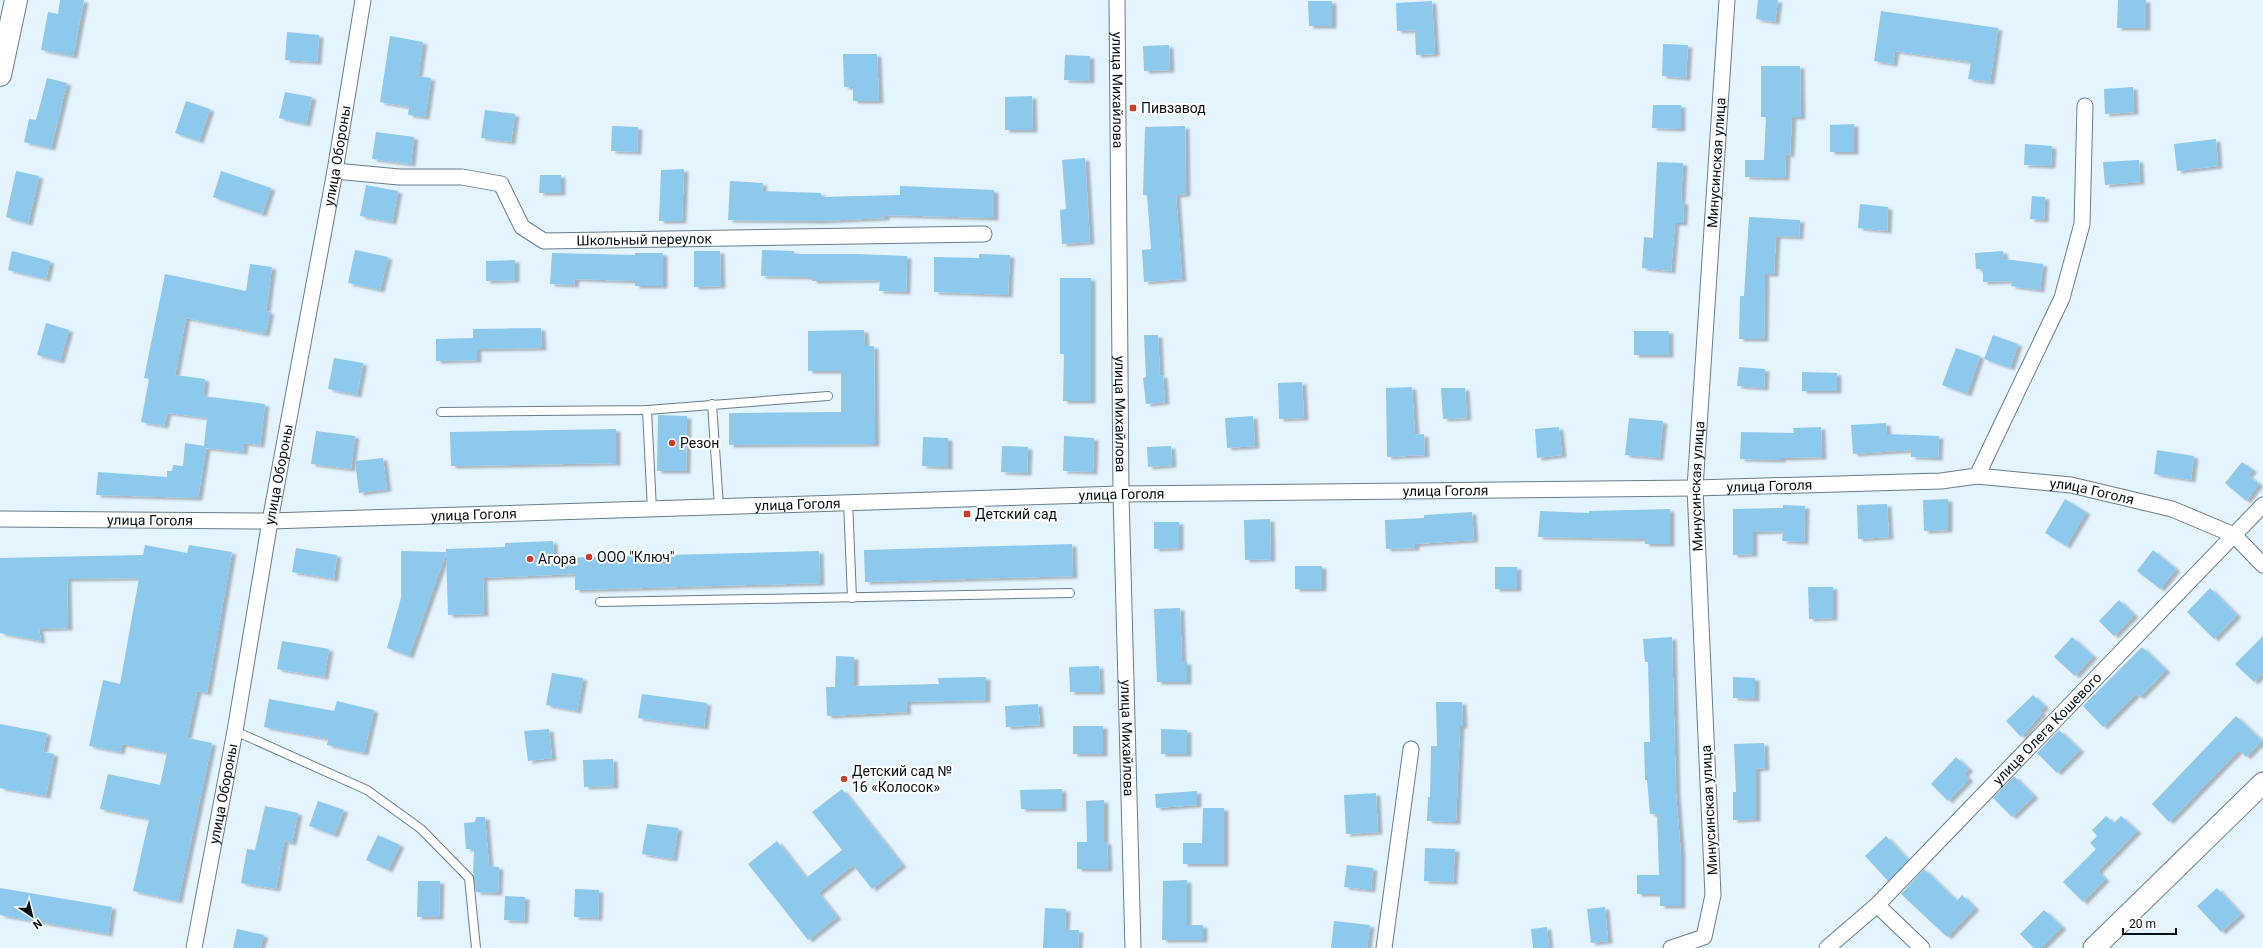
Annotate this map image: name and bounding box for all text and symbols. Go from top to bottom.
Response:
street label: улица Михайлова [1109,32,1126,148]
street label: Минусинская улица [1704,97,1729,229]
place label: Пивзавод [1141,100,1206,116]
marker: Пивзавод [1128,103,1138,113]
street label: улица Обороны [321,104,354,208]
street label: Школьный переулок [576,230,712,248]
street label: улица Михайлова [1112,356,1129,472]
street label: Минусинская улица [1687,420,1707,552]
street label: улица Обороны [261,423,296,526]
place label: Резон [680,435,719,451]
marker: Резон [667,438,677,448]
street label: улица Гоголя [2049,475,2136,508]
street label: улица Гоголя [1726,477,1813,495]
street label: улица Гоголя [1403,482,1489,499]
street label: улица Гоголя [1078,486,1165,503]
street label: улица Гоголя [755,495,841,514]
street label: улица Гоголя [431,505,517,524]
place label: Детский сад [975,506,1058,522]
marker: Детский сад [962,509,972,519]
street label: улица Гоголя [107,512,193,528]
place label: ООО "Ключ" [597,549,674,565]
place label: Агора [538,551,576,567]
marker: ООО "Ключ" [584,552,594,562]
marker: Агора [525,554,535,564]
street label: улица Олега Кошевого [1990,669,2105,788]
street label: улица Михайлова [1118,679,1137,796]
street label: улица Обороны [206,742,240,845]
street label: Минусинская улица [1698,744,1720,876]
place label: Детский сад № 16 «Колосок» [852,763,952,795]
marker: Детский сад № 16 «Колосок» [839,774,849,784]
north arrow [12,896,52,936]
scale bar [2123,910,2176,936]
text: N [30,916,44,931]
text: 20 m [2129,917,2156,931]

